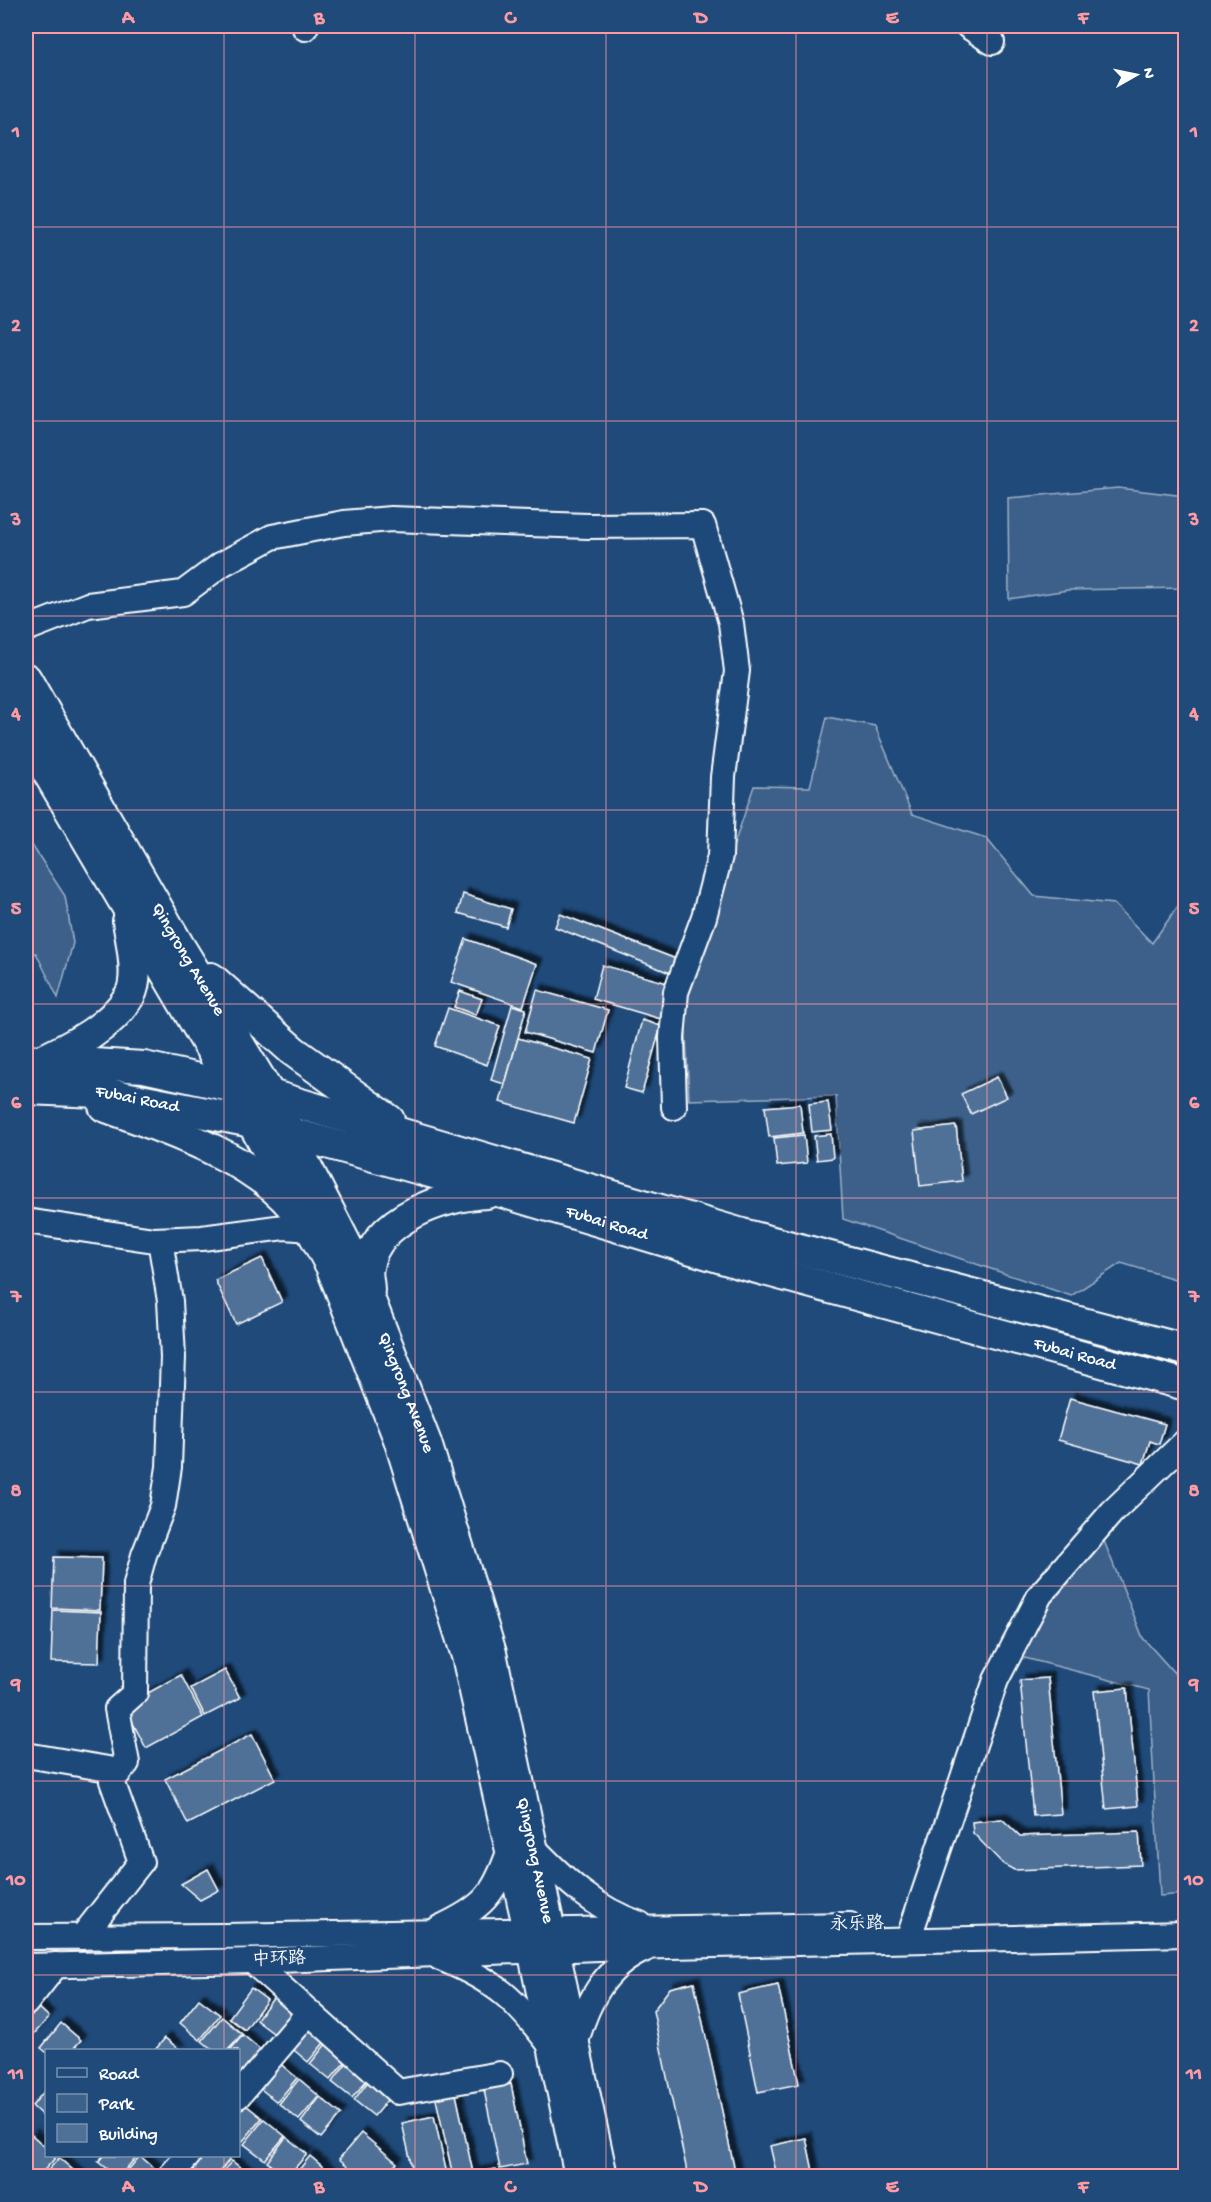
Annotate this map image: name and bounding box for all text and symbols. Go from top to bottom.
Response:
text: A [121,8,136,31]
text: B [313,8,325,31]
text: C [504,8,518,31]
text: D [692,8,708,31]
text: E [886,8,900,31]
text: F [1077,8,1090,31]
north arrow [1106,45,1166,105]
text: N [1137,67,1158,80]
text: 1 [11,122,20,145]
text: 1 [1189,122,1198,145]
text: 2 [11,316,21,339]
text: 2 [1189,316,1199,339]
text: 3 [10,510,21,533]
text: 3 [1188,510,1199,533]
text: 4 [10,704,21,727]
text: 4 [1188,704,1199,727]
text: 5 [11,899,22,922]
street label: Qingrong Avenue [146,899,230,1020]
text: 5 [1189,899,1200,922]
street label: Fubai Road [93,1081,182,1118]
text: 6 [11,1093,22,1116]
text: 6 [1189,1093,1200,1116]
street label: Fubai Road [562,1201,652,1246]
text: 7 [10,1287,23,1310]
text: 7 [1188,1287,1201,1310]
street label: Qingrong Avenue [373,1329,439,1456]
street label: Fubai Road [1030,1333,1120,1376]
text: 8 [11,1481,22,1504]
text: 8 [1189,1481,1200,1504]
text: 9 [10,1675,21,1698]
text: 9 [1188,1675,1199,1698]
street label: Qingrong Avenue [511,1796,559,1926]
text: 10 [5,1870,26,1893]
text: 10 [1183,1870,1204,1893]
street label: 永乐路 [830,1913,884,1936]
street label: 中环路 [252,1948,306,1971]
legend [45,2049,240,2157]
text: 11 [7,2064,24,2087]
text: 11 [1185,2064,1202,2087]
text: Road [99,2065,140,2086]
text: Park [98,2095,135,2116]
text: Building [98,2125,158,2146]
text: A [121,2177,136,2200]
text: B [313,2177,325,2200]
text: C [504,2177,518,2200]
text: D [692,2177,708,2200]
text: E [886,2177,900,2200]
text: F [1077,2177,1090,2200]

